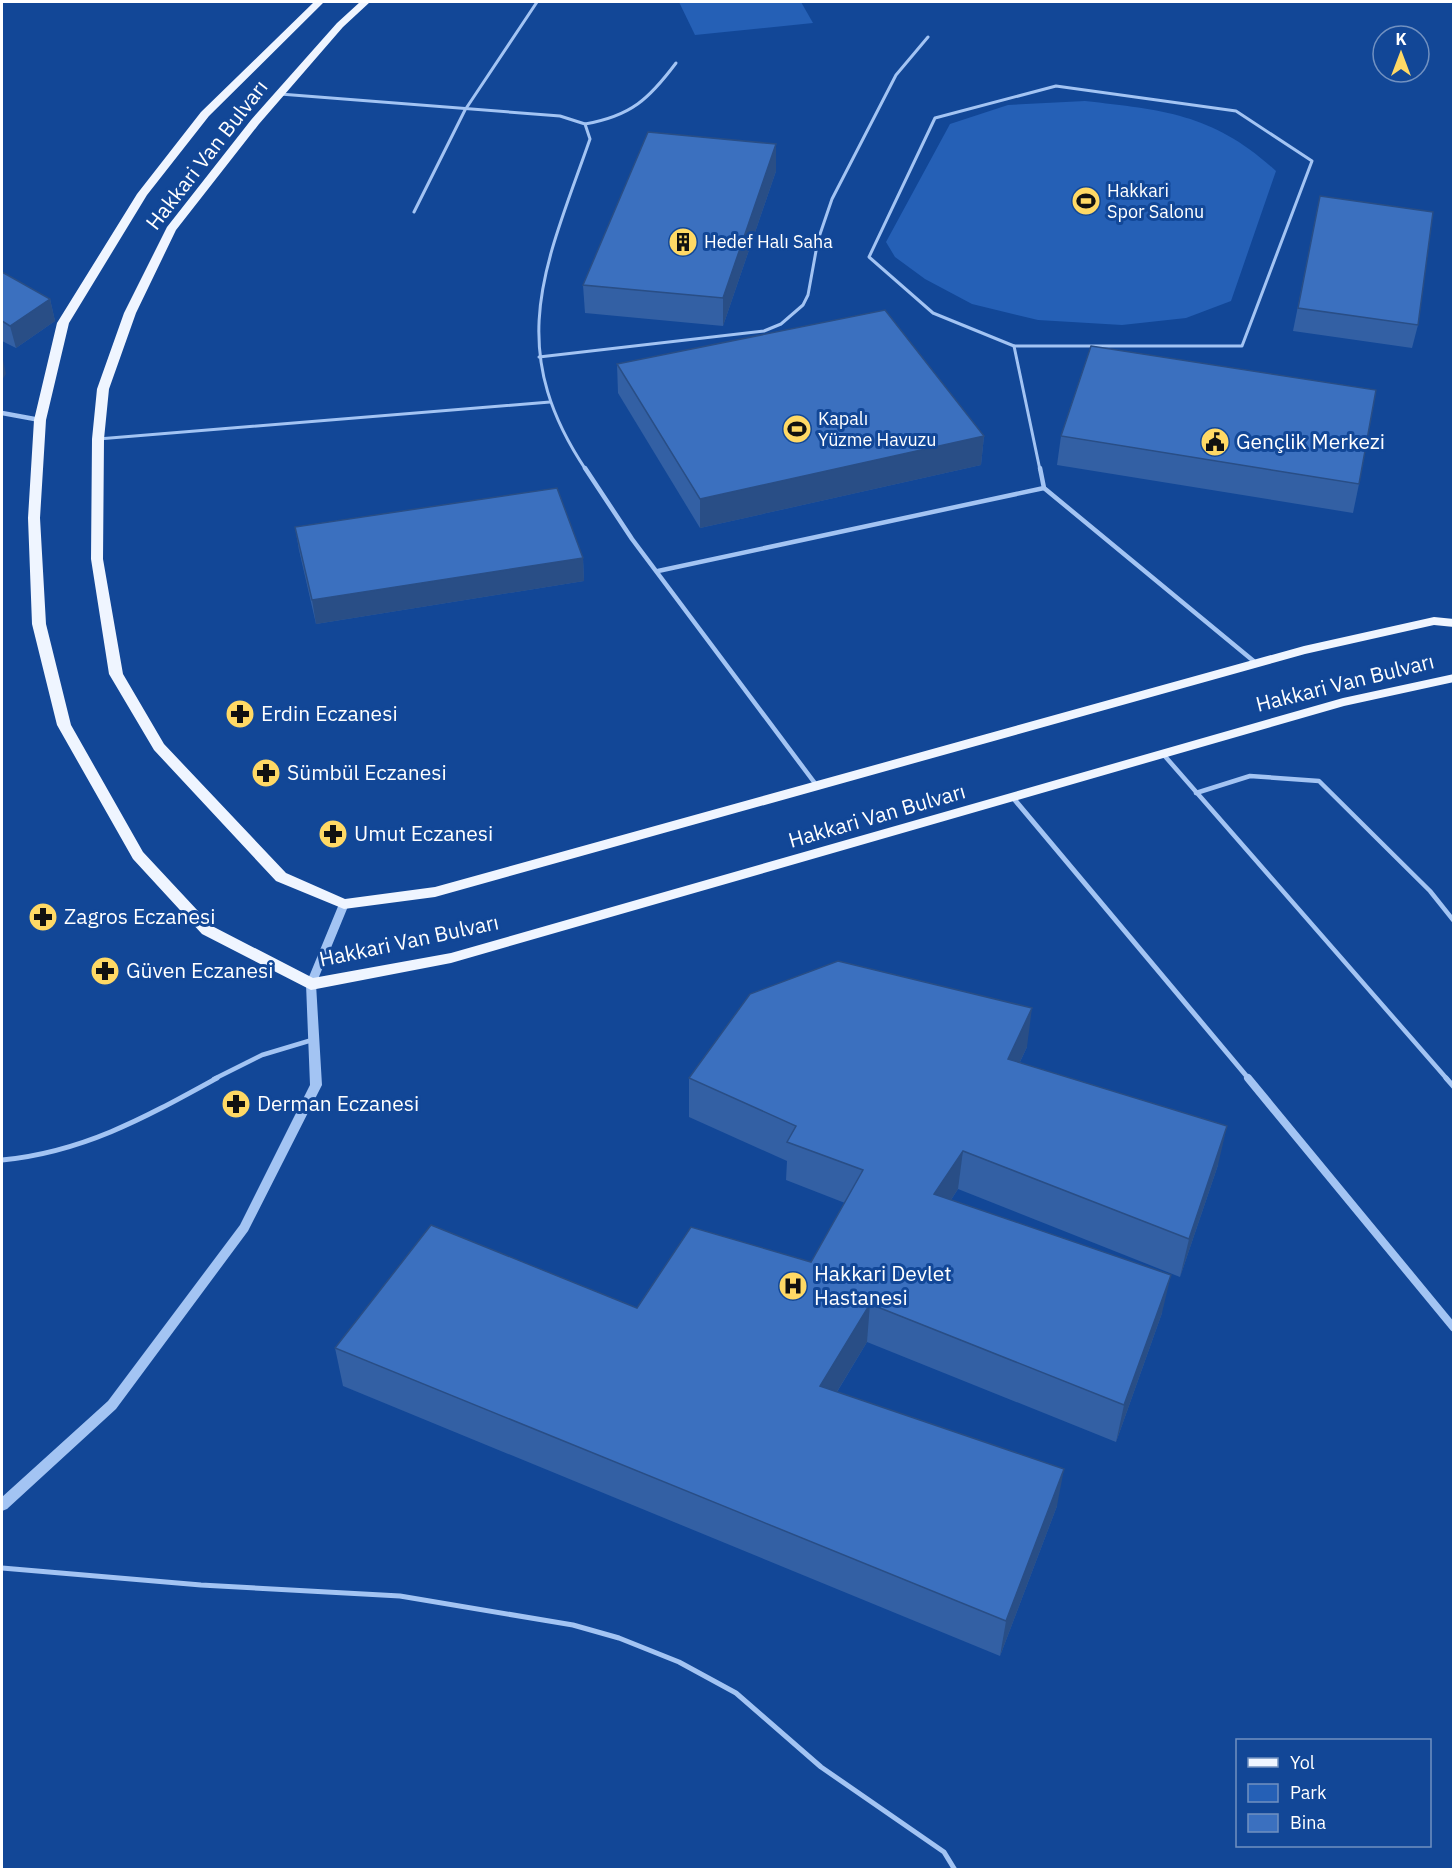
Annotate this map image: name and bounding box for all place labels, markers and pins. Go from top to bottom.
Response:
place label: Hakkari Spor Salonu [1107,179,1204,223]
sports icon: Hakkari Spor Salonu [1070,185,1102,217]
building icon: Hedef Halı Saha [667,226,699,258]
place label: Hedef Halı Saha [704,230,833,253]
place label: Kapalı Yüzme Havuzu [818,407,936,451]
sports icon: Kapalı Yüzme Havuzu [781,413,813,445]
public building icon: Gençlik Merkezi [1199,426,1231,458]
place label: Gençlik Merkezi [1236,427,1385,455]
pharmacy icon: Erdin Eczanesi [224,698,256,730]
place label: Erdin Eczanesi [261,699,398,727]
pharmacy icon: Sümbül Eczanesi [250,757,282,789]
place label: Sümbül Eczanesi [287,758,447,786]
pharmacy icon: Umut Eczanesi [317,818,349,850]
place label: Umut Eczanesi [354,819,493,847]
pharmacy icon: Zagros Eczanesi [27,901,59,933]
place label: Zagros Eczanesi [64,902,216,930]
pharmacy icon: Güven Eczanesi [89,955,121,987]
place label: Güven Eczanesi [126,956,274,984]
pharmacy icon: Derman Eczanesi [220,1088,252,1120]
place label: Derman Eczanesi [257,1089,419,1117]
place label: Hakkari Devlet Hastanesi [814,1259,952,1311]
hospital icon: Hakkari Devlet Hastanesi [777,1270,809,1302]

